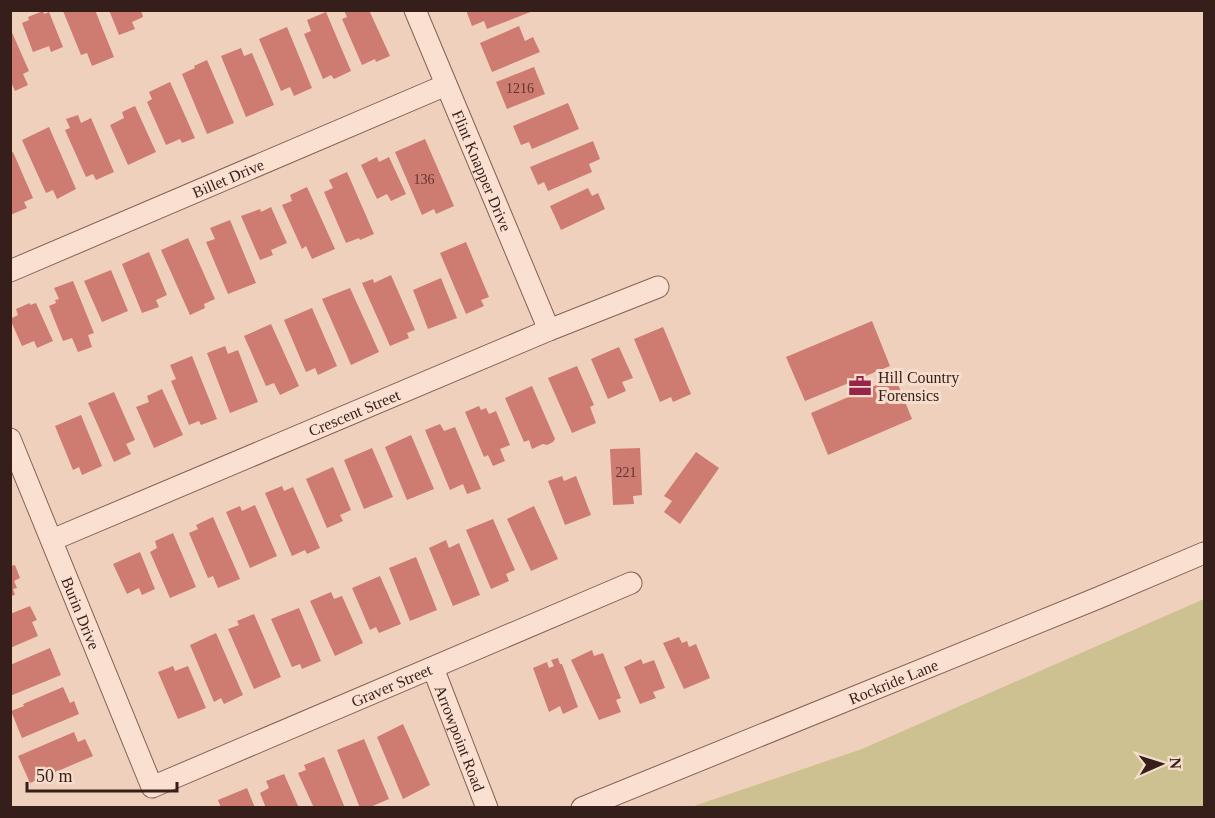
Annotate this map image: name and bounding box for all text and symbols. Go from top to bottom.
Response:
house number: 1216 [506,81,534,96]
street label: Flint Knapper Drive [449,108,515,234]
street label: Billet Drive [190,156,266,201]
house number: 136 [414,172,435,187]
place label: Hill Country Forensics [878,369,959,404]
office icon: Hill Country Forensics [847,373,873,399]
street label: Crescent Street [306,386,403,440]
house number: 221 [616,465,637,480]
street label: Burin Drive [58,574,103,652]
street label: Rockride Lane [846,656,940,708]
street label: Graver Street [349,661,435,710]
street label: Arrowpoint Road [431,683,488,794]
north arrow [1131,734,1191,794]
scale bar [27,755,177,793]
text: N [1167,757,1184,770]
text: 50 m [36,766,73,786]

